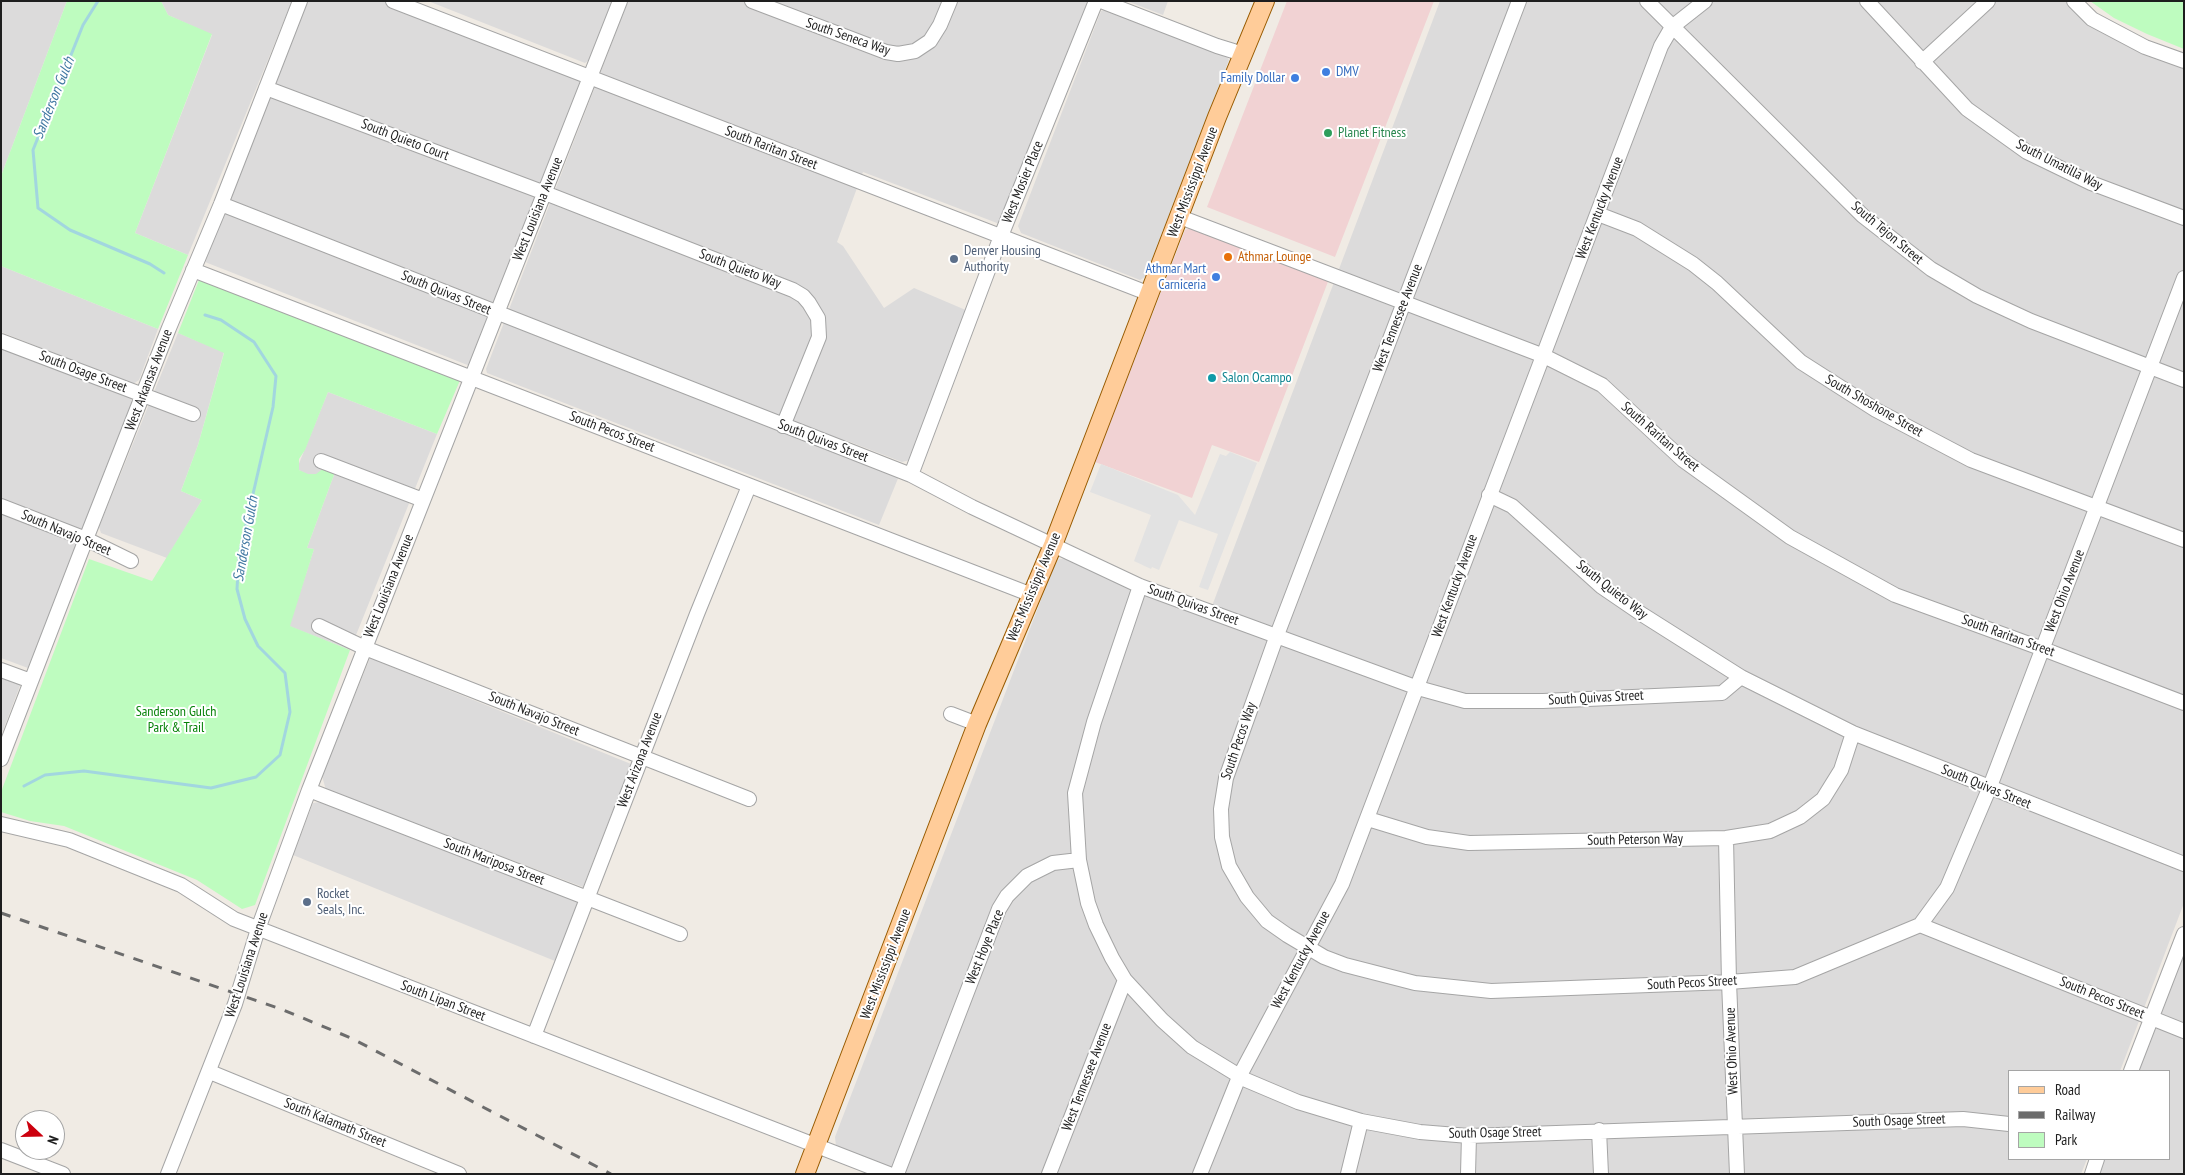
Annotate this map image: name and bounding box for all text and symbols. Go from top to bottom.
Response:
street label: South Seneca Way [804,15,892,59]
water label: Sanderson Gulch [29,55,79,141]
place label: DMV [1336,64,1359,80]
marker: DMV [1320,66,1332,78]
place label: Family Dollar [1221,70,1285,86]
marker: Family Dollar [1289,72,1301,84]
street label: South Quieto Court [359,116,451,164]
street label: South Raritan Street [722,123,820,173]
street label: West Mississippi Avenue [1164,124,1222,240]
place label: Planet Fitness [1338,125,1406,141]
marker: Planet Fitness [1322,127,1334,139]
street label: South Umatilla Way [2013,136,2105,194]
street label: West Mosier Place [999,138,1047,226]
street label: West Kentucky Avenue [1573,154,1627,262]
street label: West Louisiana Avenue [510,155,566,263]
street label: South Tejon Street [1848,198,1926,268]
place label: Denver Housing Authority [964,243,1041,276]
street label: South Quieto Way [697,246,783,292]
place label: Athmar Lounge [1238,249,1311,265]
marker: Athmar Lounge [1222,251,1234,263]
marker: Denver Housing Authority [948,253,960,265]
place label: Athmar Mart Carniceria [1146,261,1206,294]
street label: West Tennessee Avenue [1370,262,1426,374]
street label: South Quivas Street [399,267,493,319]
marker: Athmar Mart Carniceria [1210,271,1222,283]
street label: West Arkansas Avenue [122,327,176,433]
street label: South Osage Street [37,348,129,396]
place label: Salon Ocampo [1222,370,1292,386]
street label: South Shoshone Street [1822,371,1926,441]
marker: Salon Ocampo [1206,372,1218,384]
street label: South Raritan Street [1618,399,1702,475]
street label: South Pecos Street [567,408,657,456]
street label: South Quivas Street [775,416,871,466]
water label: Sanderson Gulch [230,495,262,583]
street label: South Navajo Street [18,506,114,560]
street label: West Mississippi Avenue [1003,530,1065,644]
street label: West Louisiana Avenue [361,532,417,640]
street label: West Kentucky Avenue [1429,532,1481,640]
street label: West Ohio Avenue [2041,547,2089,635]
street label: South Quieto Way [1573,557,1651,623]
street label: South Quivas Street [1145,581,1241,629]
street label: South Raritan Street [1959,611,2057,661]
street label: South Quivas Street [1548,687,1644,709]
street label: South Navajo Street [486,688,582,740]
street label: South Pecos Way [1218,700,1260,782]
park label: Sanderson Gulch Park & Trail [136,704,216,736]
street label: West Arizona Avenue [614,710,666,810]
street label: South Quivas Street [1939,761,2033,813]
street label: South Peterson Way [1587,831,1683,849]
street label: South Mariposa Street [441,835,547,889]
place label: Rocket Seals, Inc. [317,886,365,919]
marker: Rocket Seals, Inc. [301,896,313,908]
street label: West Mississippi Avenue [857,906,915,1022]
street label: West Hoye Place [962,907,1008,987]
street label: West Kentucky Avenue [1268,908,1334,1012]
street label: West Louisiana Avenue [222,910,272,1020]
street label: South Pecos Street [1647,972,1737,994]
street label: South Pecos Street [2057,973,2147,1023]
street label: South Lipan Street [398,977,488,1025]
street label: West Ohio Avenue [1722,1007,1742,1095]
street label: West Tennessee Avenue [1059,1021,1115,1133]
legend [2008,1070,2170,1160]
text: Road [2055,1080,2081,1099]
street label: South Kalamath Street [281,1095,389,1151]
text: Railway [2055,1105,2095,1124]
north arrow [15,1110,65,1160]
street label: South Osage Street [1852,1111,1946,1131]
street label: South Osage Street [1448,1124,1542,1142]
text: Park [2055,1130,2077,1149]
text: N [43,1133,63,1147]

